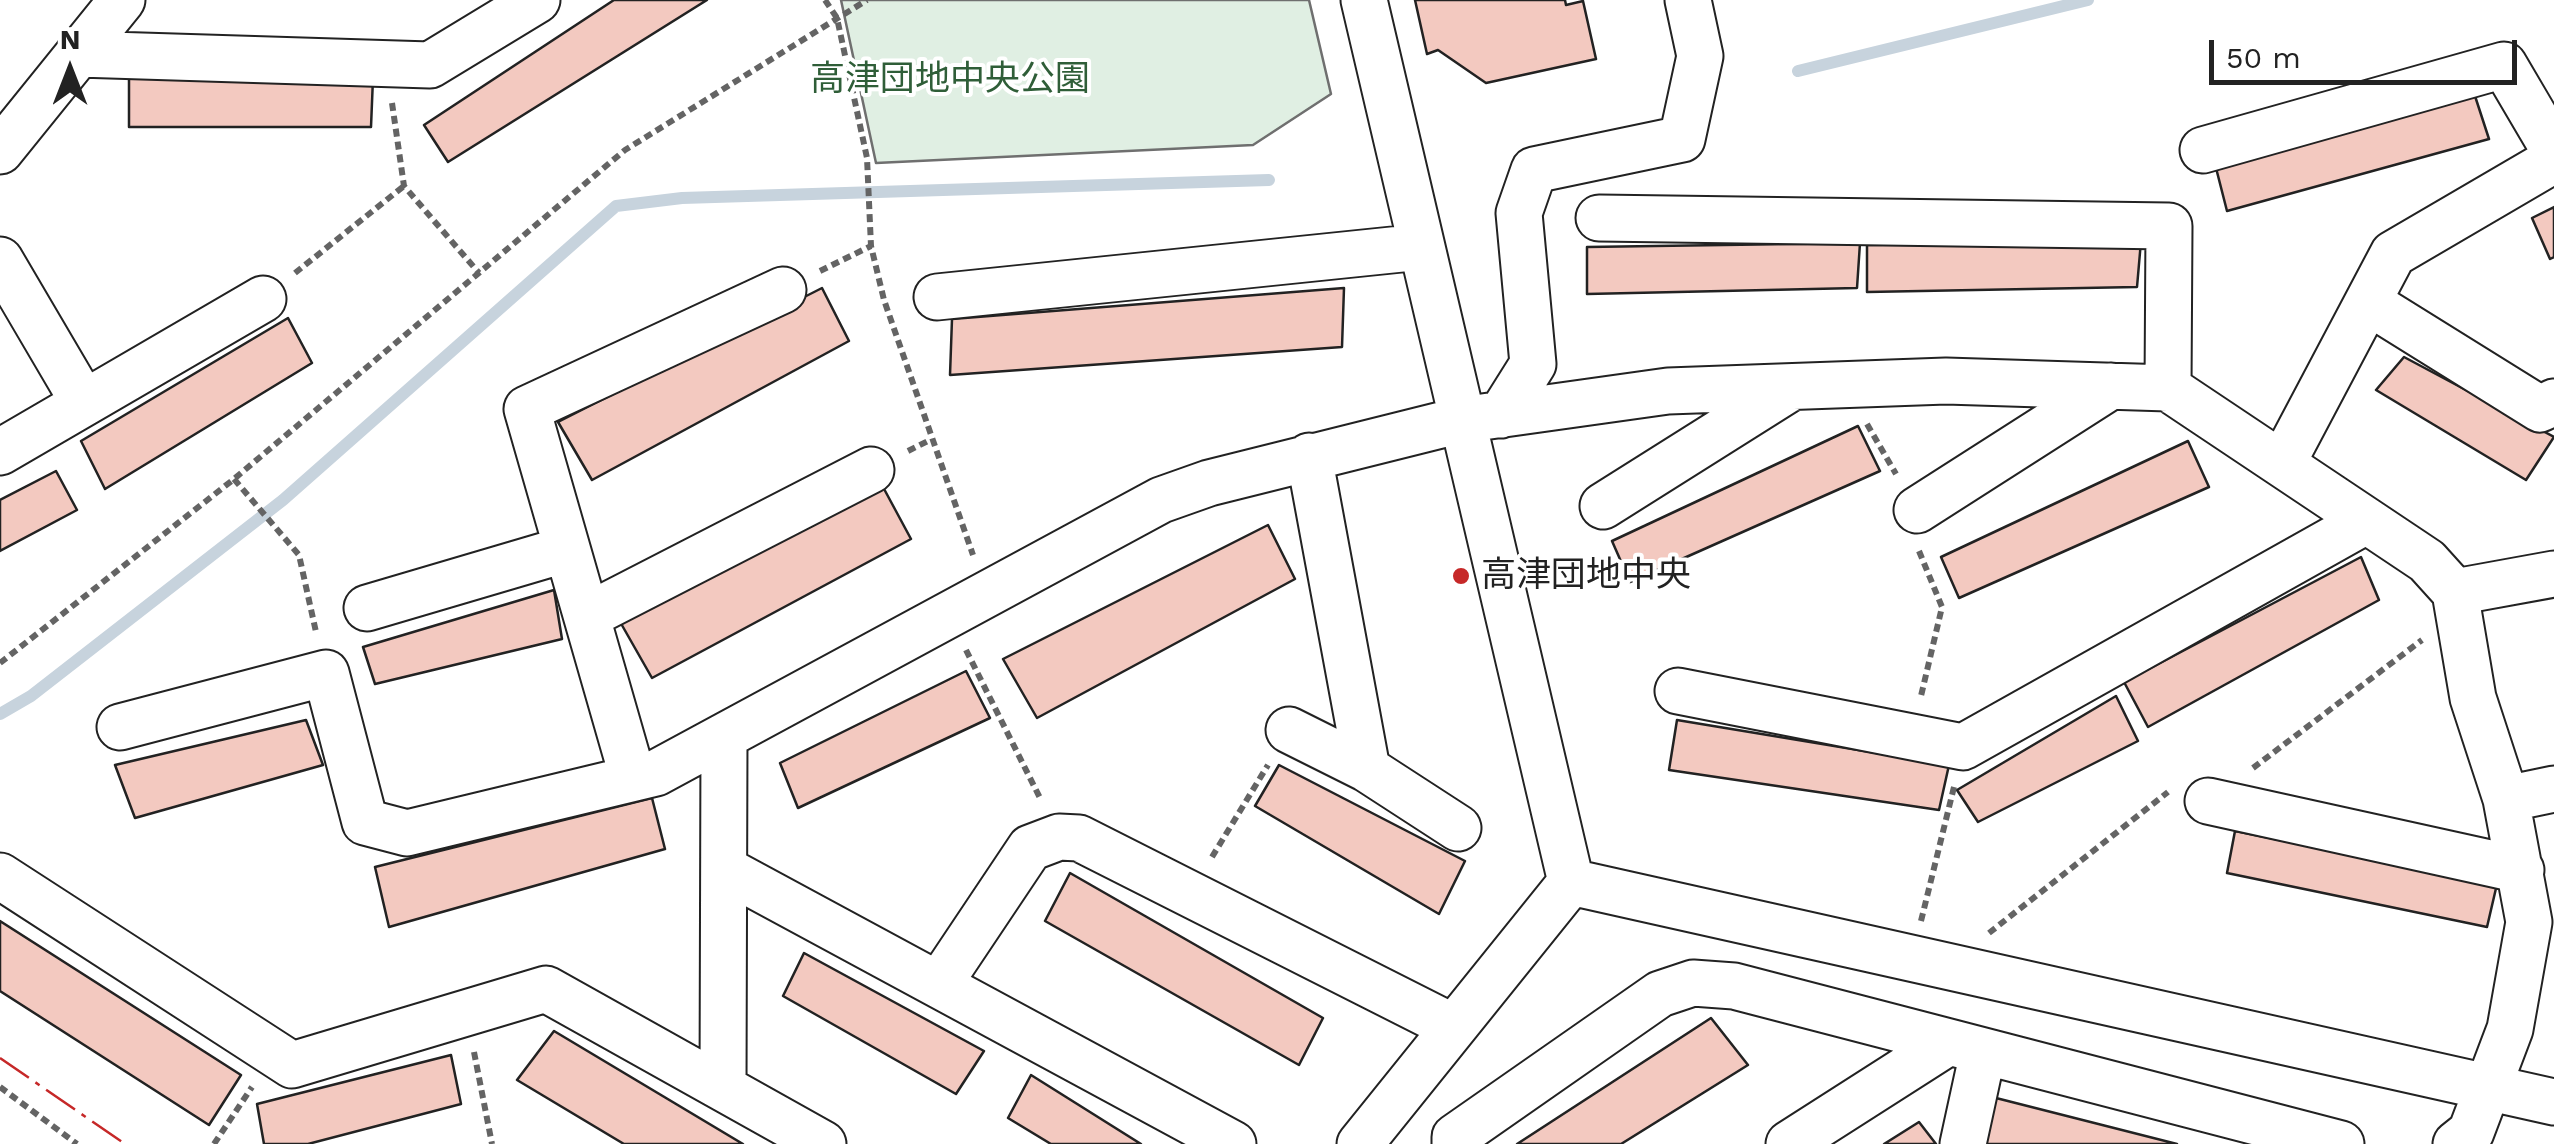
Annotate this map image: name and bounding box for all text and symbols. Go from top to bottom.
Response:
north arrow [20,20,120,120]
scale bar [2214,20,2522,82]
text: N [60,23,80,56]
text: 50 m [2226,40,2301,75]
park label: 高津団地中央公園 [810,59,1090,101]
place label: 高津団地中央 [1481,555,1691,597]
marker: 高津団地中央 [1450,565,1472,587]

